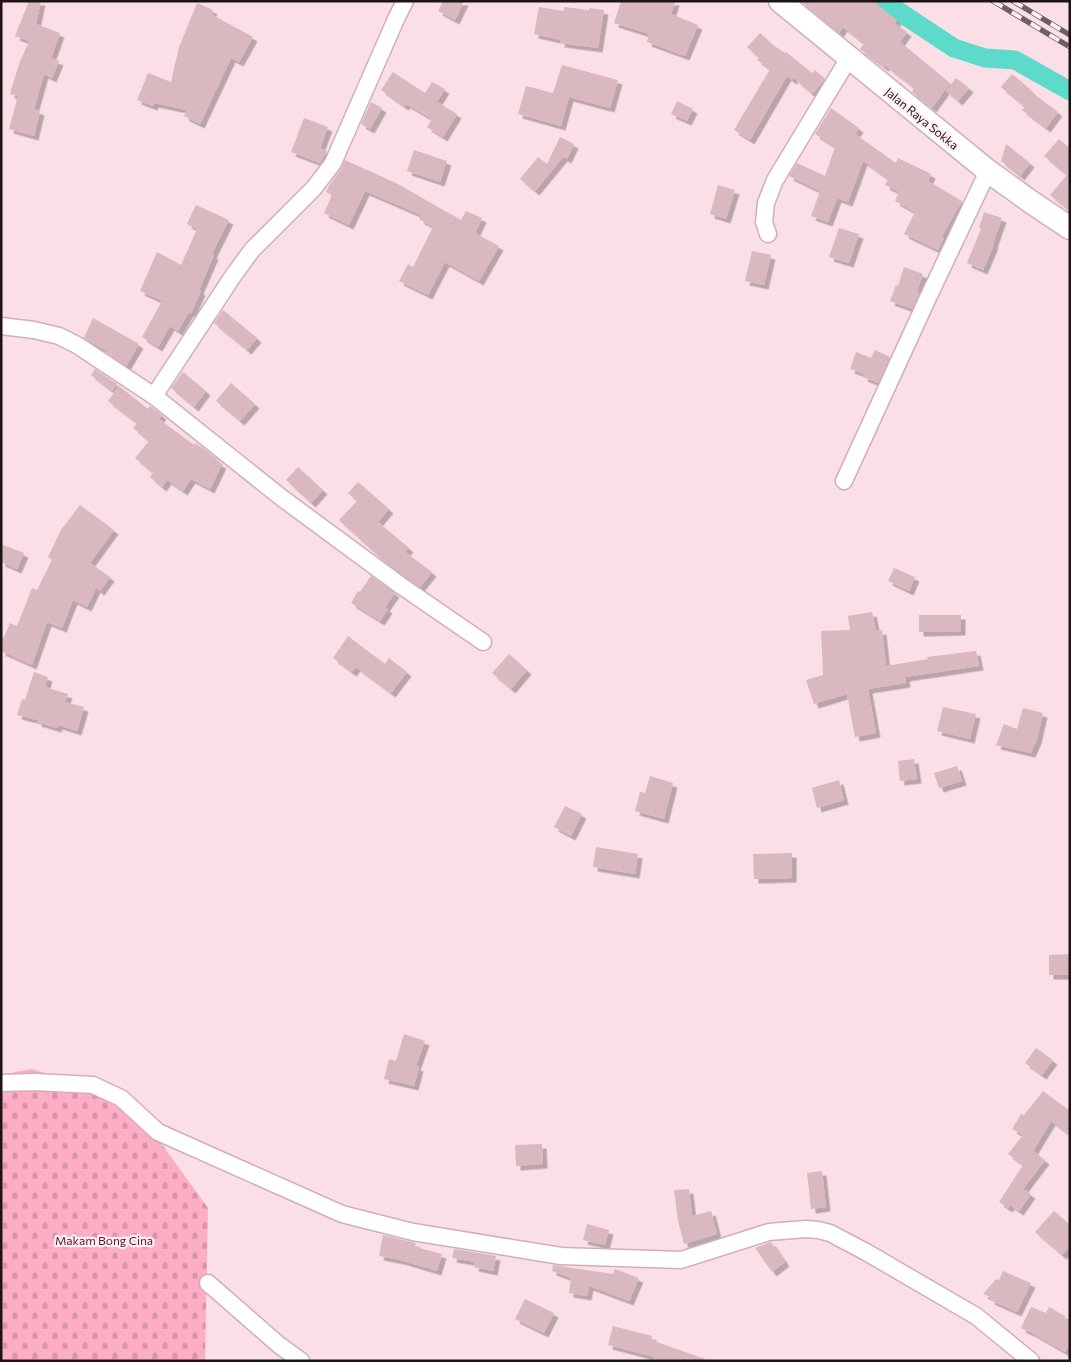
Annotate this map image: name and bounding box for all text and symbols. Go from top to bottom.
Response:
street label: Jalan Raya Sokka [882,84,962,153]
park label: Makam Bong Cina [55,1233,153,1247]

